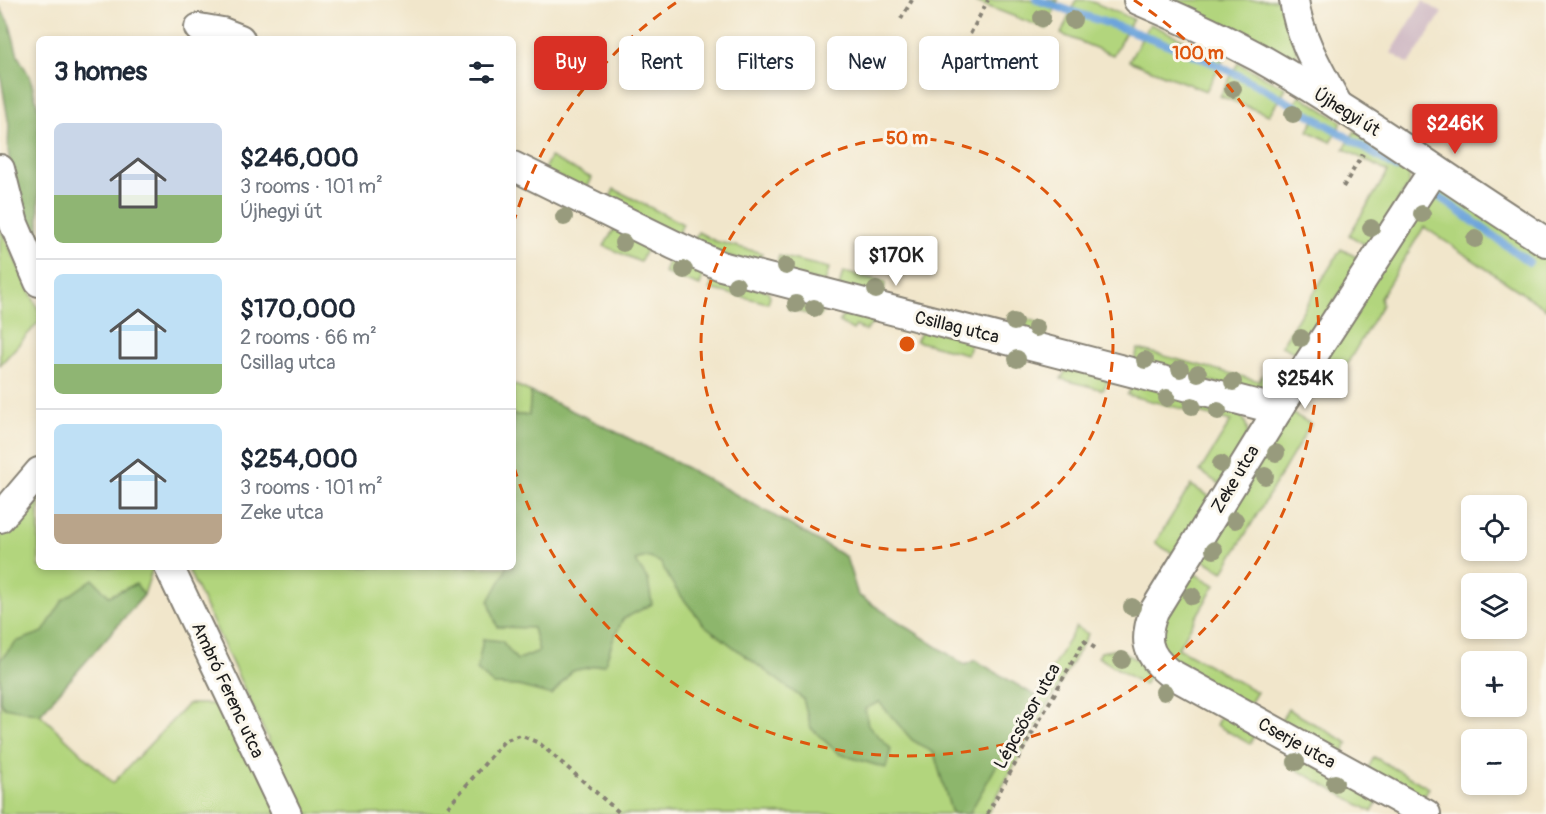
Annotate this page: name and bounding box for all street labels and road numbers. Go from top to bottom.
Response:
street label: Újhegyi út [1309,83,1385,142]
street label: Csillag utca [912,306,1001,349]
street label: Zeke utca [1206,441,1265,517]
street label: Ambró Ferenc utca [186,619,269,762]
street label: Lépcsősor utca [989,659,1066,773]
street label: Cserje utca [1254,713,1340,774]

